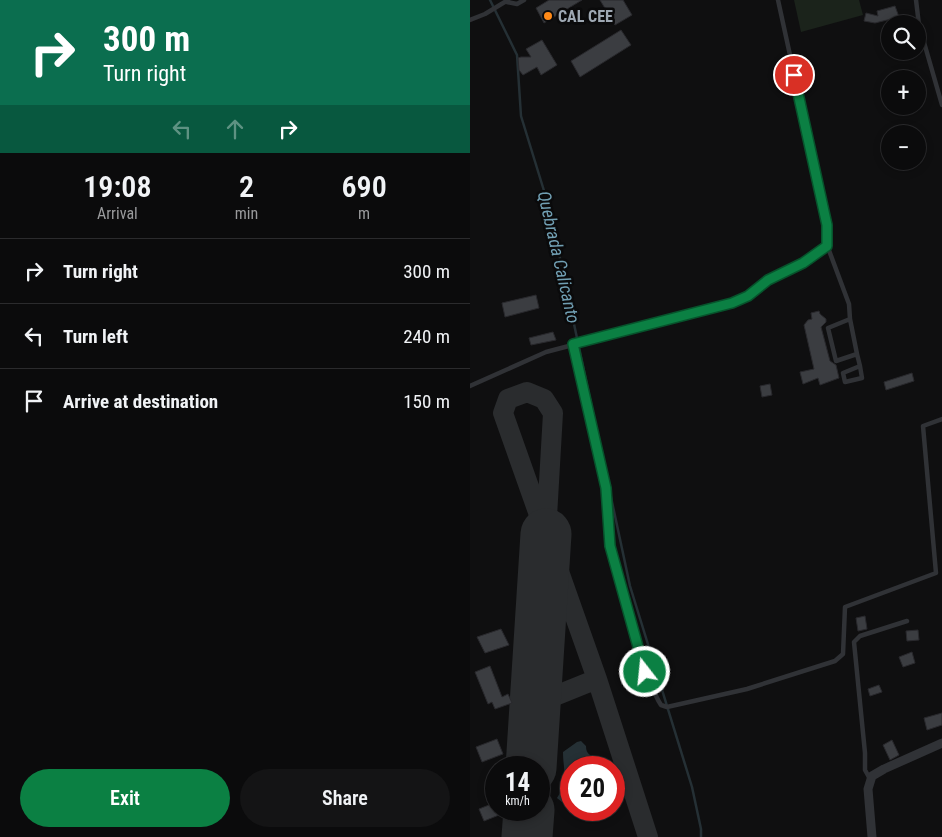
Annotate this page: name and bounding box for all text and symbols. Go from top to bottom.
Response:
place label: CAL CEE [558,7,613,26]
marker: CAL CEE [542,10,554,22]
map controls [881,15,926,170]
button: search [881,15,926,60]
text: 300 m [103,19,190,60]
icon: right [20,20,85,85]
pin [773,54,815,96]
text: Turn right [103,61,186,86]
icon: arrive [780,61,808,89]
button: + [881,70,926,115]
icon: left [168,115,196,143]
icon: ahead [221,115,249,143]
icon: right [274,115,302,143]
button: − [881,125,926,170]
text: 19:08 [83,169,152,204]
text: 2 [239,169,254,204]
text: 690 [341,169,387,204]
water label: Quebrada Calicanto [534,189,584,325]
text: Arrival [97,204,138,223]
text: min [235,204,258,223]
text: m [358,204,370,223]
icon: right [20,257,48,285]
text: Turn right [63,260,138,283]
text: 300 m [403,260,450,283]
icon: left [20,322,48,350]
text: Turn left [63,325,128,348]
text: 240 m [403,325,450,348]
icon: arrive [20,387,48,415]
text: Arrive at destination [63,390,218,413]
text: 150 m [403,390,450,413]
position arrow [618,645,670,697]
speed limit sign: 20 [560,756,625,821]
text: 14 [505,768,530,797]
button: Exit [20,769,230,827]
button: Share [240,769,450,827]
text: km/h [505,794,530,808]

